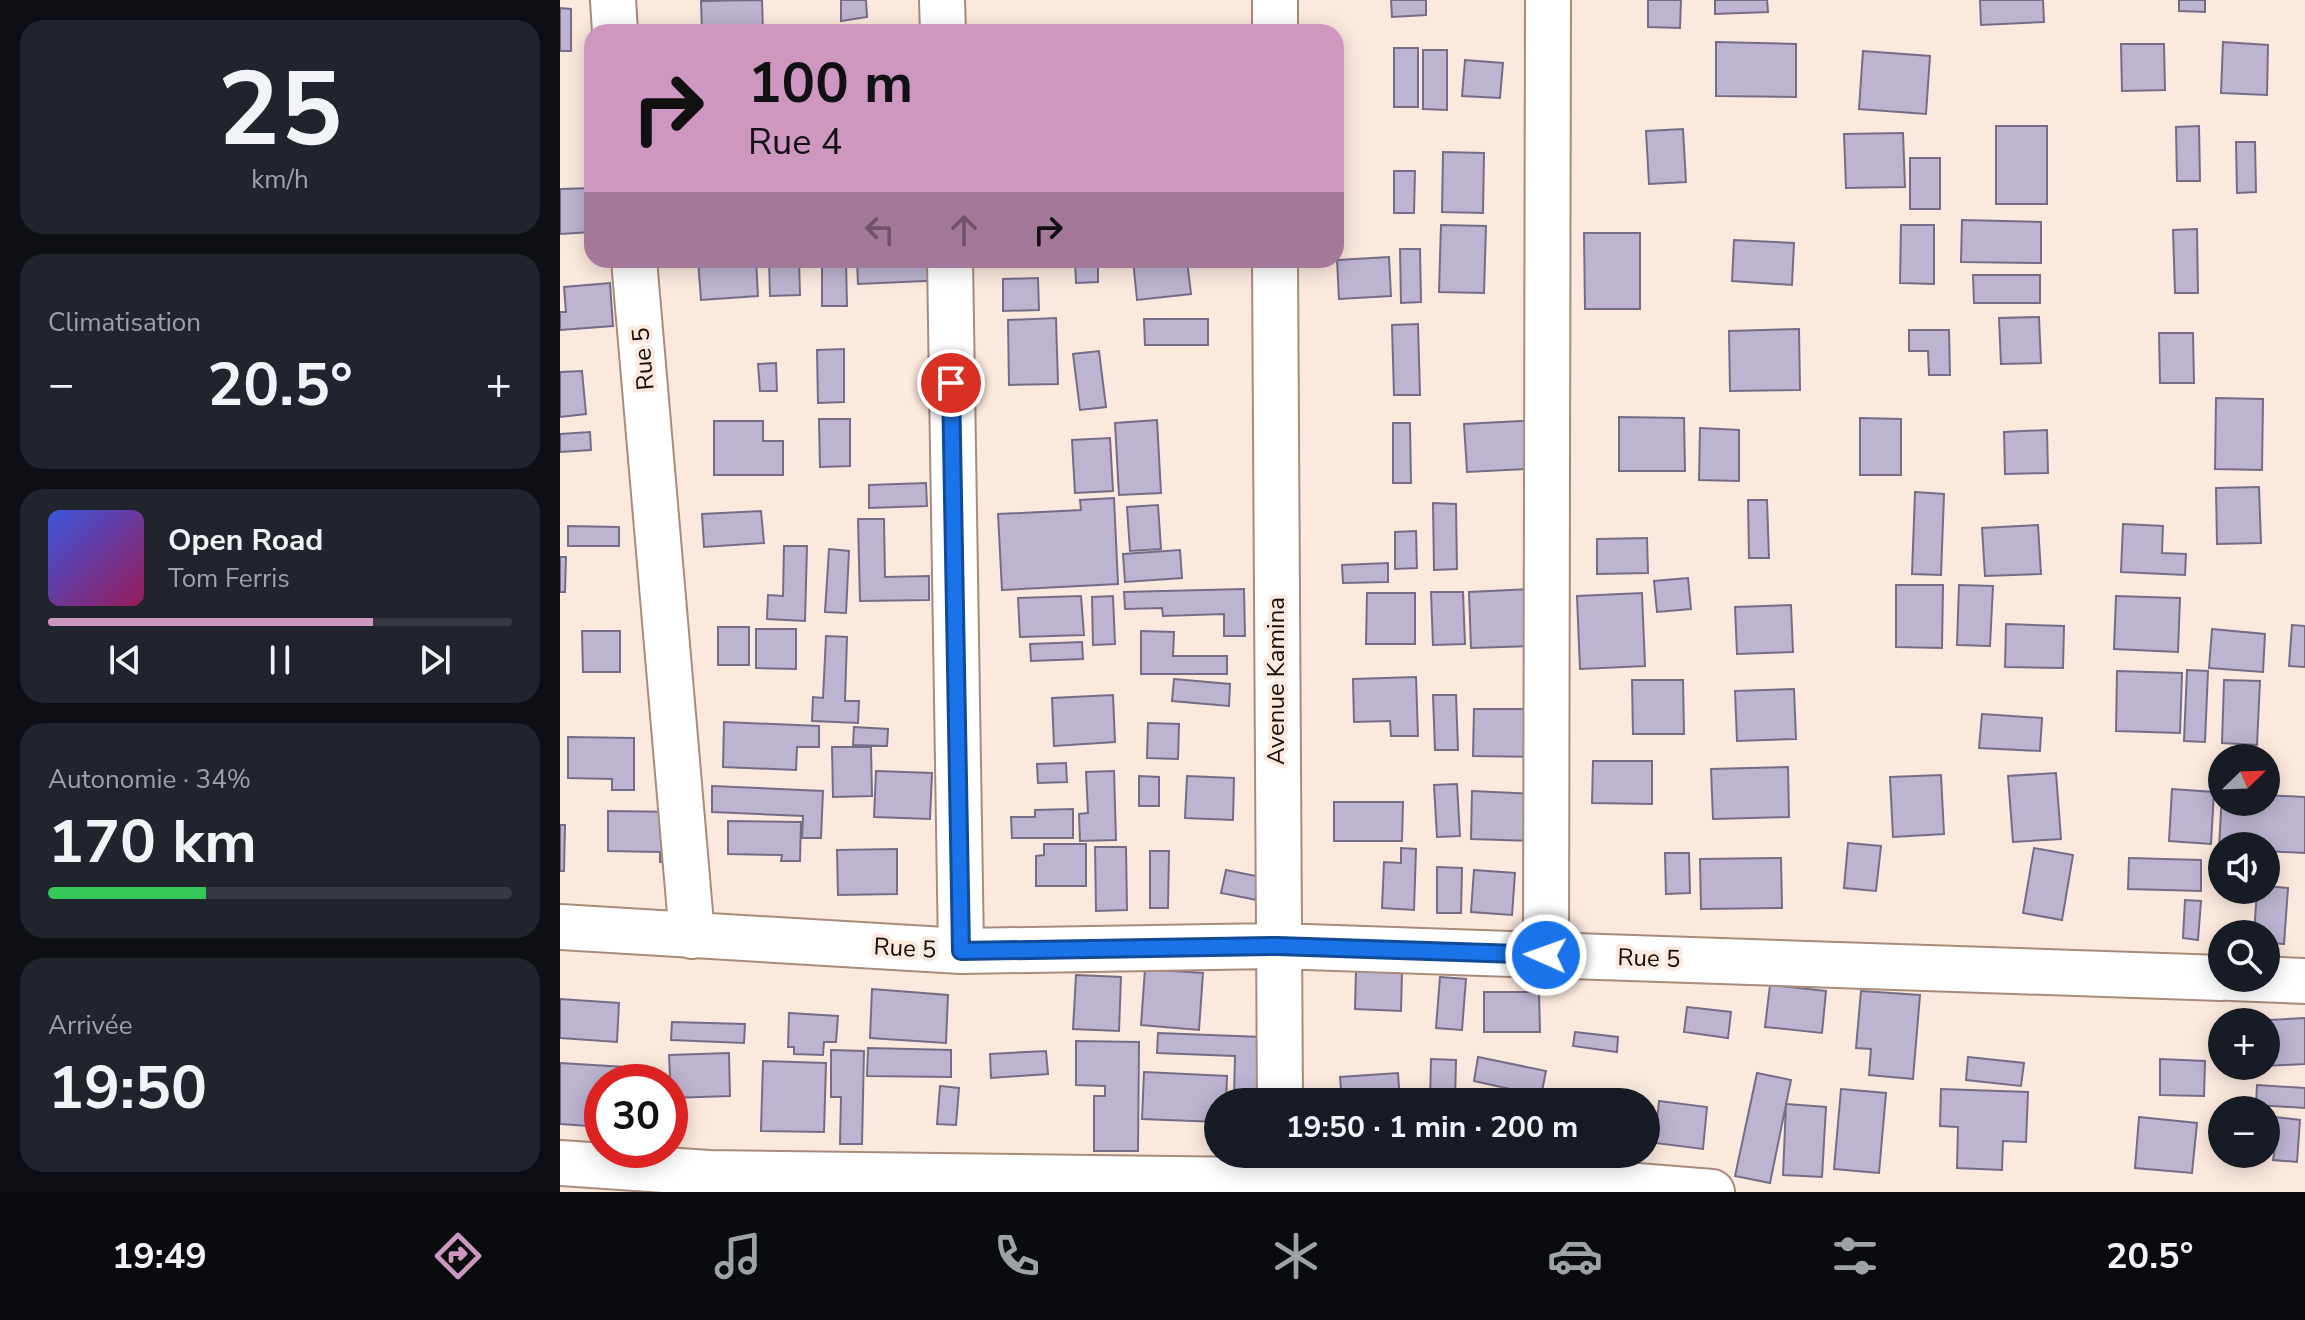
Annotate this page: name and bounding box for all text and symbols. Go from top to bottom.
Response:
text: 25 [218,39,342,181]
text: 100 m [748,45,913,122]
icon: right [616,56,720,160]
text: Rue 4 [748,118,842,167]
text: km/h [251,162,309,197]
icon: left [858,208,902,252]
icon: ahead [942,208,986,252]
icon: right [1026,208,1070,252]
text: Climatisation [48,305,201,340]
street label: Rue 5 [624,326,662,392]
text: 20.5° [207,344,353,426]
pin [917,349,985,417]
text: − [48,355,74,415]
text: + [486,355,512,415]
icon: arrive [929,361,973,405]
text: Open Road [168,520,323,561]
text: Tom Ferris [168,561,290,596]
street label: Avenue Kamina [1260,597,1292,765]
icon: previous [103,638,147,682]
icon: pause [258,638,302,682]
icon: next [413,638,457,682]
north arrow [2208,744,2280,816]
map controls [2208,744,2280,1168]
text: Autonomie · 34% [48,762,251,797]
text: 170 km [48,801,257,883]
button: sound [2208,832,2280,904]
position arrow [1504,913,1588,997]
button: search [2208,920,2280,992]
street label: Rue 5 [873,930,937,966]
street label: Rue 5 [1617,941,1681,975]
text: Arrivée [48,1008,132,1043]
button: + [2208,1008,2280,1080]
text: 19:50 [48,1047,207,1129]
speed limit sign: 30 [584,1064,688,1168]
button: − [2208,1096,2280,1168]
text: 19:50 · 1 min · 200 m [1286,1107,1578,1148]
icon: directions [430,1228,486,1284]
icon: music [710,1228,766,1284]
icon: phone [989,1228,1045,1284]
icon: climate [1268,1228,1324,1284]
icon: car [1547,1228,1603,1284]
icon: filters [1827,1228,1883,1284]
text: 19:49 [112,1232,207,1281]
text: 20.5° [2106,1232,2193,1281]

